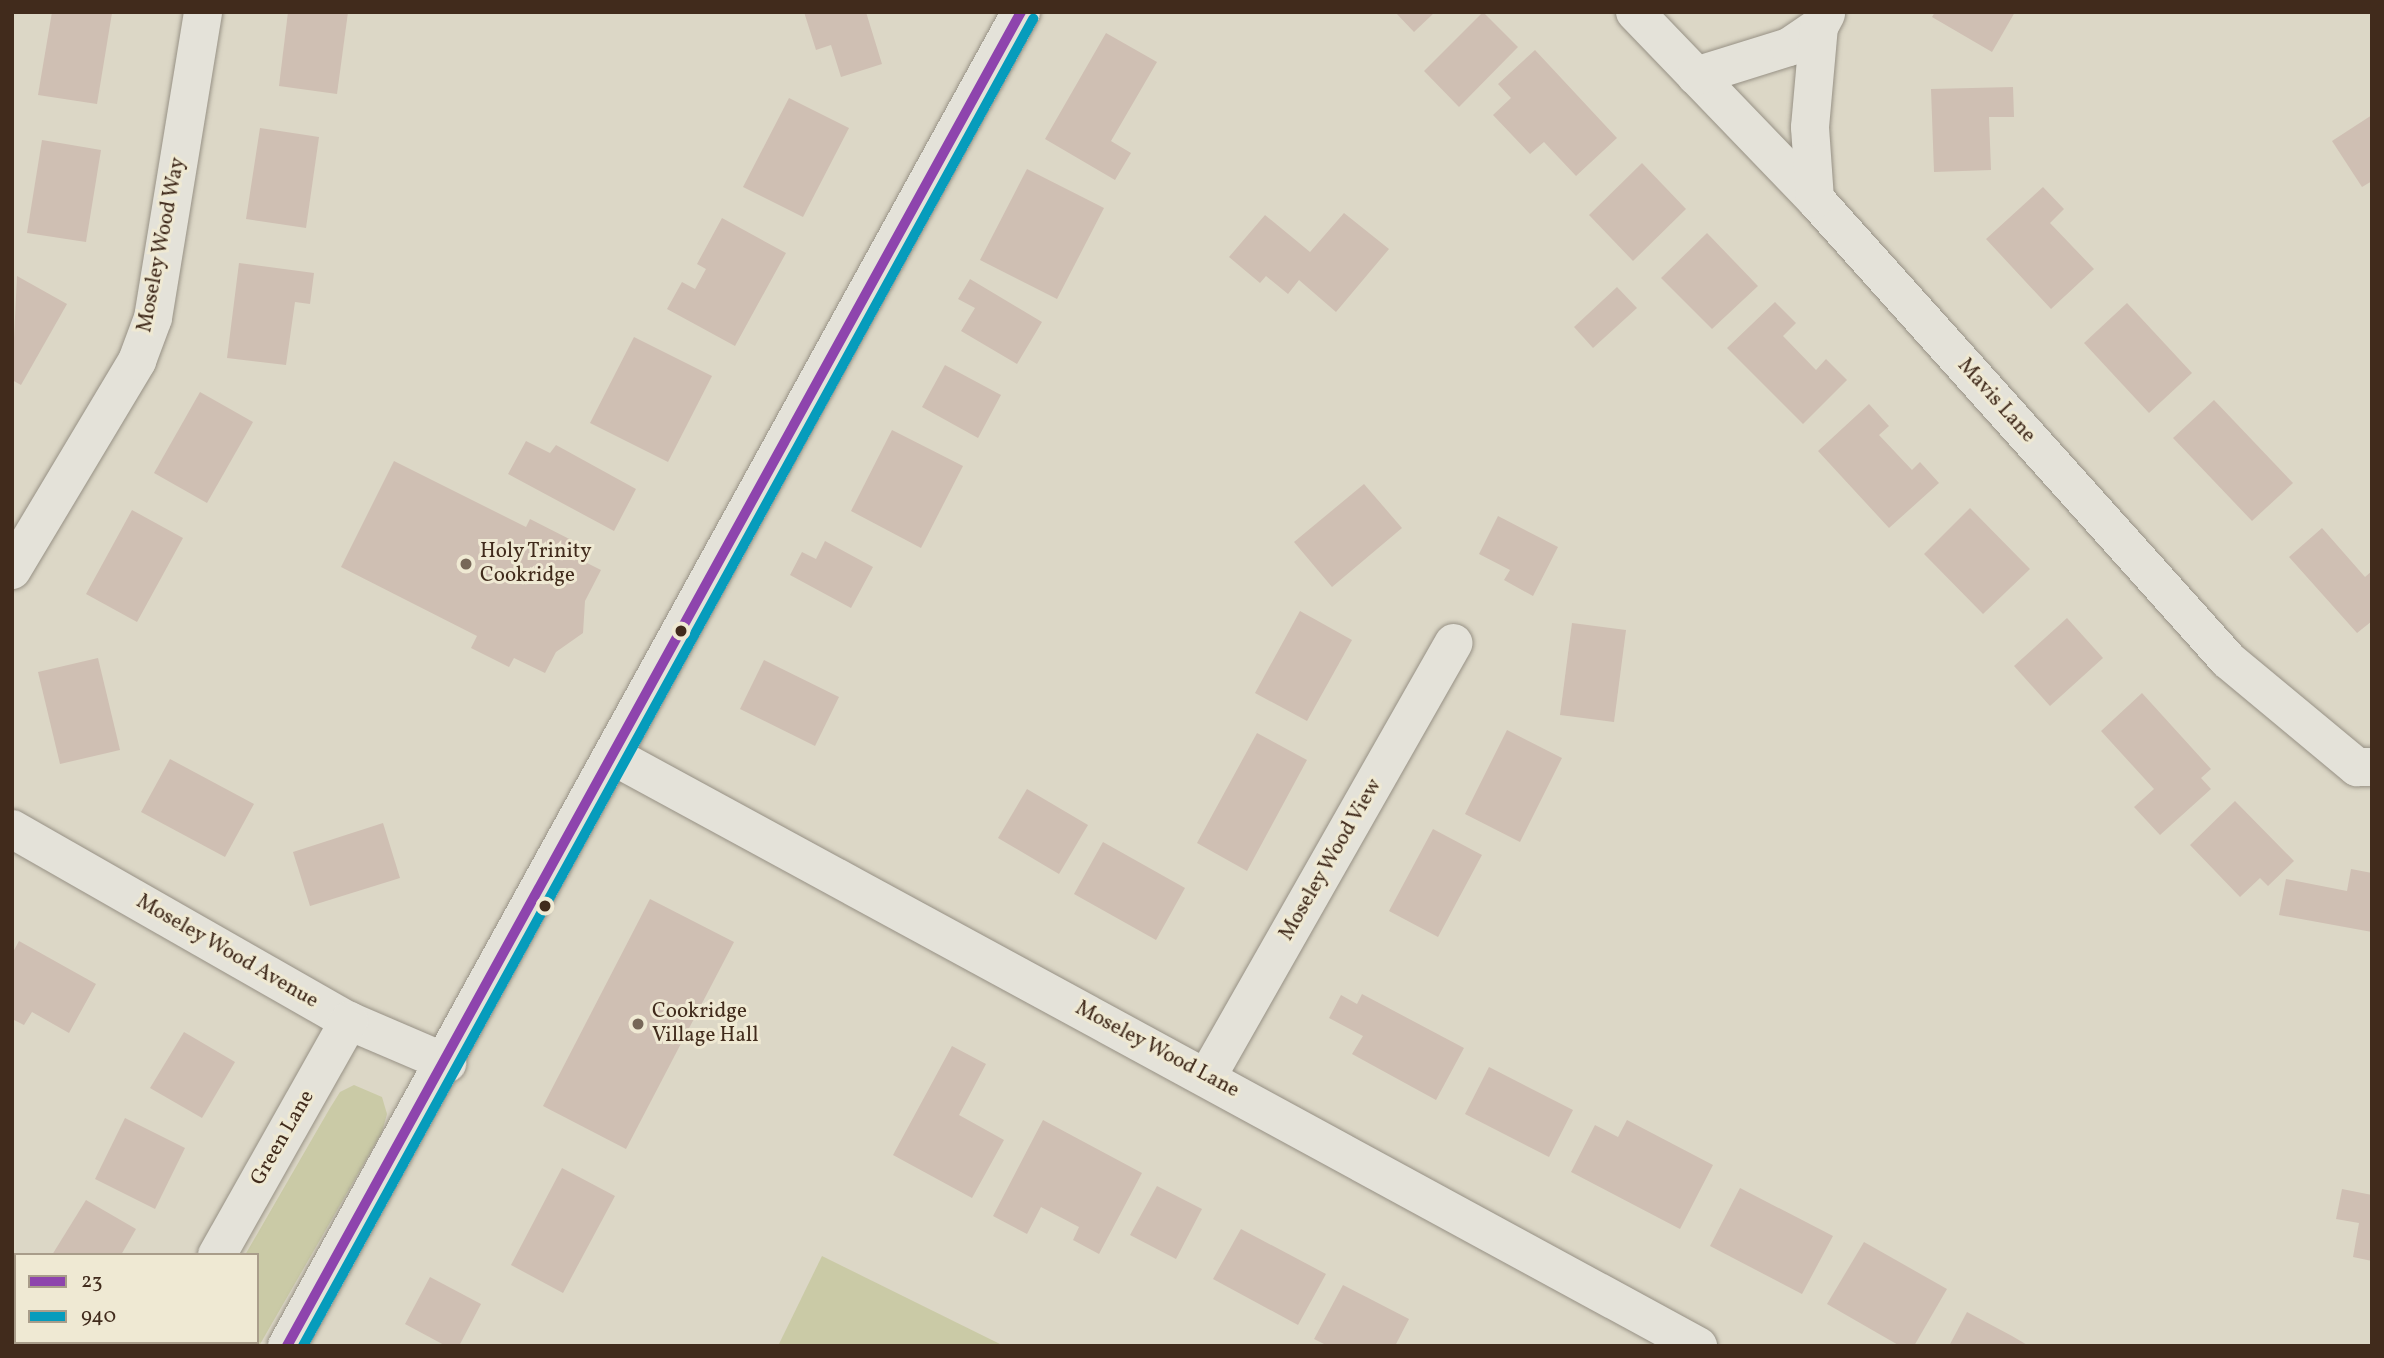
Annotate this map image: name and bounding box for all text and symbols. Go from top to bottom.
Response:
street label: Moseley Wood Way [133,155,191,335]
street label: Mavis Lane [1952,354,2040,448]
place label: Holy Trinity Cookridge [480,539,593,589]
marker: Holy Trinity Cookridge [458,556,474,572]
unlabelled marker [674,624,688,638]
street label: Moseley Wood View [1274,774,1388,946]
street label: Moseley Wood Avenue [131,889,323,1015]
unlabelled marker [538,899,552,913]
street label: Moseley Wood Lane [1070,996,1244,1104]
place label: Cookridge Village Hall [652,999,758,1049]
marker: Cookridge Village Hall [630,1016,646,1032]
street label: Green Lane [246,1086,320,1190]
legend [14,1253,259,1344]
text: 23 [81,1267,102,1296]
text: 940 [81,1302,116,1331]

